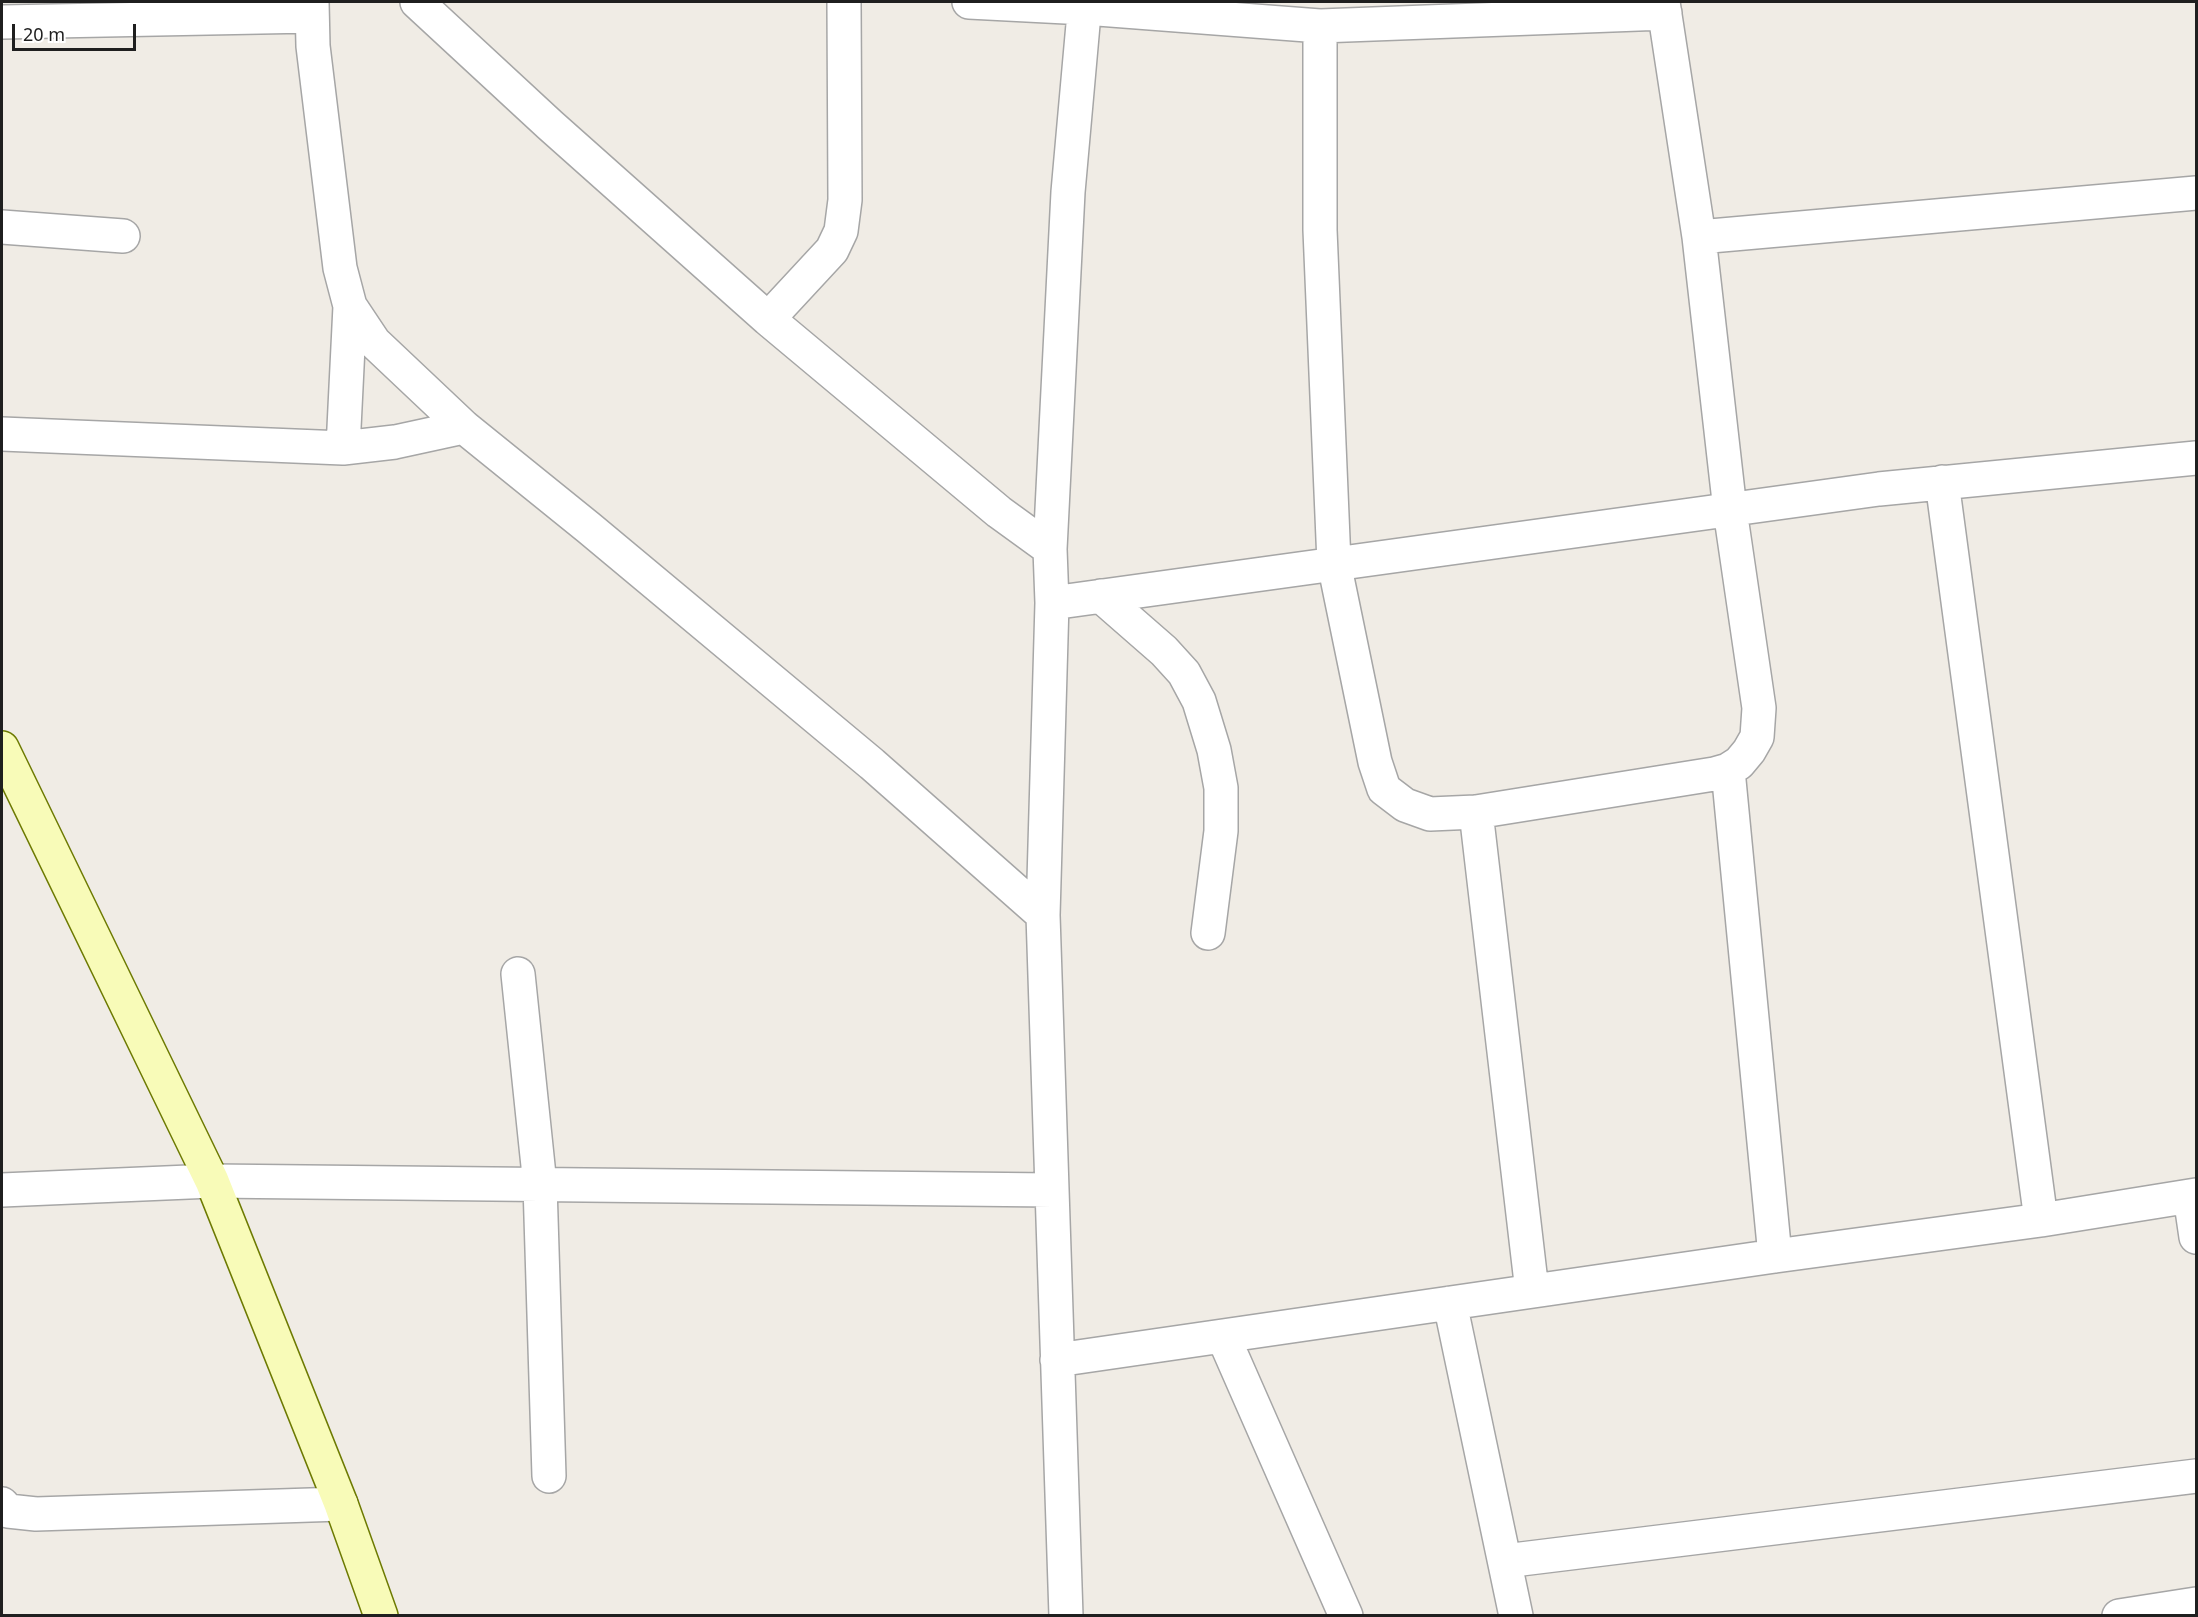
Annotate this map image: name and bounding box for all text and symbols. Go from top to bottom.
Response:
scale bar [15,12,140,50]
text: 20 m [23,22,65,46]

